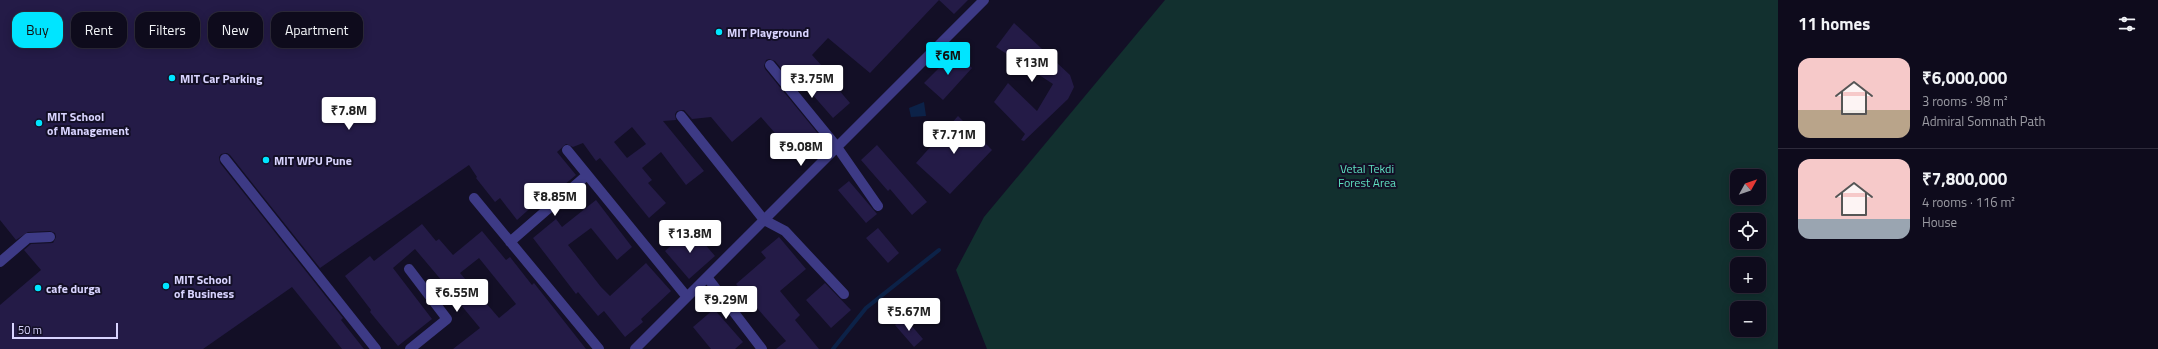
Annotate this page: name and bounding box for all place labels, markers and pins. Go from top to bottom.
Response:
place label: MIT Playground [727,23,809,42]
marker: MIT Playground [714,27,724,37]
pin: ₹6M [929,42,967,76]
pin: ₹13M [1008,49,1056,83]
pin: ₹3.75M [779,65,845,99]
place label: MIT Car Parking [180,69,263,88]
marker: MIT Car Parking [167,73,177,83]
pin: ₹7.8M [321,97,377,131]
place label: MIT School of Management [47,107,130,140]
marker: MIT School of Management [34,118,44,128]
pin: ₹7.71M [921,121,987,155]
pin: ₹9.08M [768,133,834,167]
place label: MIT WPU Pune [274,151,352,170]
marker: MIT WPU Pune [261,155,271,165]
pin: ₹8.85M [522,183,588,217]
pin: ₹13.8M [657,220,723,254]
place label: MIT School of Business [174,270,234,303]
place label: cafe durga [46,279,101,298]
pin: ₹6.55M [424,279,490,313]
marker: MIT School of Business [161,281,171,291]
marker: cafe durga [33,283,43,293]
pin: ₹9.29M [693,286,759,320]
pin: ₹5.67M [876,298,942,332]

